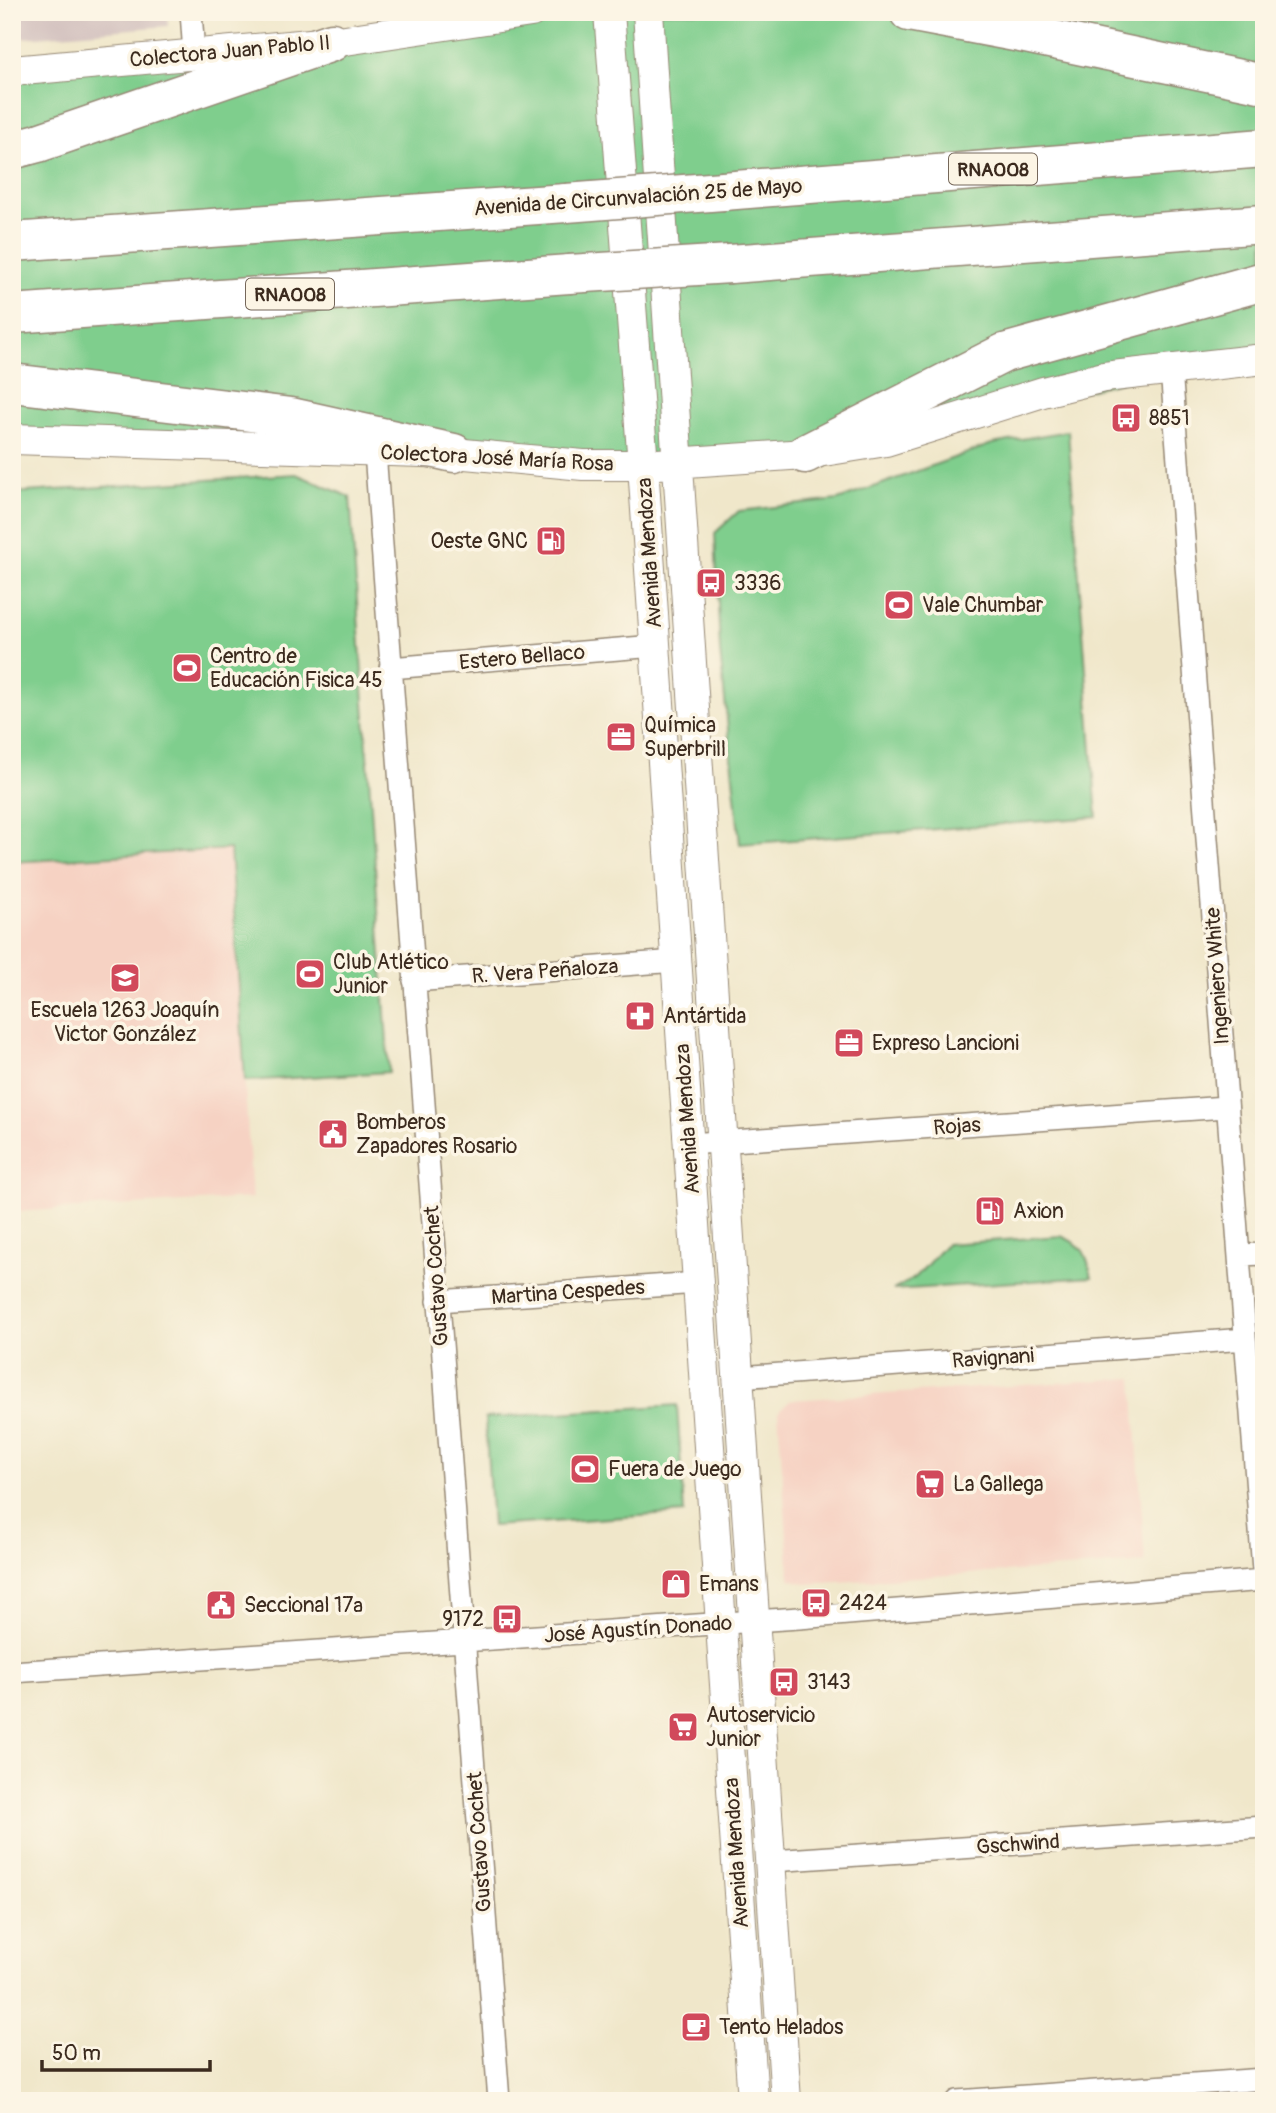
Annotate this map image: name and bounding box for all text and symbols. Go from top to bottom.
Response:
street label: Colectora Juan Pablo II [128,29,332,74]
road number: RNA008 [949,154,1037,184]
street label: Avenida de Circunvalación 25 de Mayo [473,173,803,222]
road number: RNA008 [246,278,334,310]
bus stop icon: 8851 [1109,401,1143,435]
place label: 8851 [1149,405,1190,432]
street label: Colectora José María Rosa [380,439,614,478]
street label: Avenida Mendoza [631,477,668,629]
fuel station icon: Oeste GNC [534,524,568,558]
place label: Oeste GNC [430,528,528,555]
bus stop icon: 3336 [694,566,728,600]
place label: 3336 [734,570,781,597]
sports icon: Vale Chumbar [882,588,916,622]
place label: Vale Chumbar [922,592,1044,619]
street label: Estero Bellaco [458,639,586,676]
place label: Centro de Educación Fisica 45 [210,643,383,694]
sports icon: Centro de Educación Fisica 45 [170,651,204,685]
place label: Química Superbrill [644,712,726,763]
office icon: Química Superbrill [604,720,638,754]
street label: Ingeniero White [1199,906,1236,1046]
place label: Club Atlético Junior [333,949,449,1000]
street label: R. Vera Peñaloza [471,953,619,990]
sports icon: Club Atlético Junior [293,957,327,991]
school or university icon: Escuela 1263 Joaquín Victor González [108,961,142,995]
place label: Escuela 1263 Joaquín Victor González [31,997,219,1048]
pharmacy icon: Antártida [623,999,657,1033]
place label: Antártida [663,1003,746,1030]
office icon: Expreso Lancioni [832,1026,866,1060]
place label: Expreso Lancioni [872,1030,1019,1057]
street label: Avenida Mendoza [669,1043,706,1195]
place label: Bomberos Zapadores Rosario [356,1109,517,1160]
street label: Rojas [932,1111,982,1142]
public building icon: Bomberos Zapadores Rosario [316,1117,350,1151]
fuel station icon: Axion [973,1194,1007,1228]
place label: Axion [1013,1198,1064,1225]
street label: Gustavo Cochet [418,1204,455,1347]
street label: Martina Cespedes [490,1274,646,1311]
street label: Ravignani [951,1342,1035,1375]
sports icon: Fuera de Juego [568,1452,602,1486]
place label: Fuera de Juego [608,1456,742,1483]
supermarket icon: La Gallega [913,1467,947,1501]
place label: La Gallega [953,1471,1044,1498]
shop icon: Emans [659,1567,693,1601]
place label: Emans [699,1571,759,1598]
bus stop icon: 2424 [799,1586,833,1620]
public building icon: Seccional 17ª [204,1588,238,1622]
place label: 2424 [839,1590,887,1617]
place label: Seccional 17ª [244,1592,363,1619]
bus stop icon: 9172 [490,1602,524,1636]
place label: 9172 [442,1606,484,1633]
street label: José Agustín Donado [543,1609,733,1650]
bus stop icon: 3143 [767,1665,801,1699]
place label: 3143 [807,1669,851,1696]
place label: Autoservicio Junior [706,1702,815,1753]
supermarket icon: Autoservicio Junior [666,1710,700,1744]
street label: Gustavo Cochet [461,1770,498,1913]
street label: Avenida Mendoza [718,1777,755,1929]
street label: Gschwind [975,1828,1061,1861]
cafe icon: Tento Helados [679,2010,713,2044]
place label: Tento Helados [719,2014,844,2041]
scale bar [42,2029,210,2073]
text: 50 m [52,2040,101,2067]

